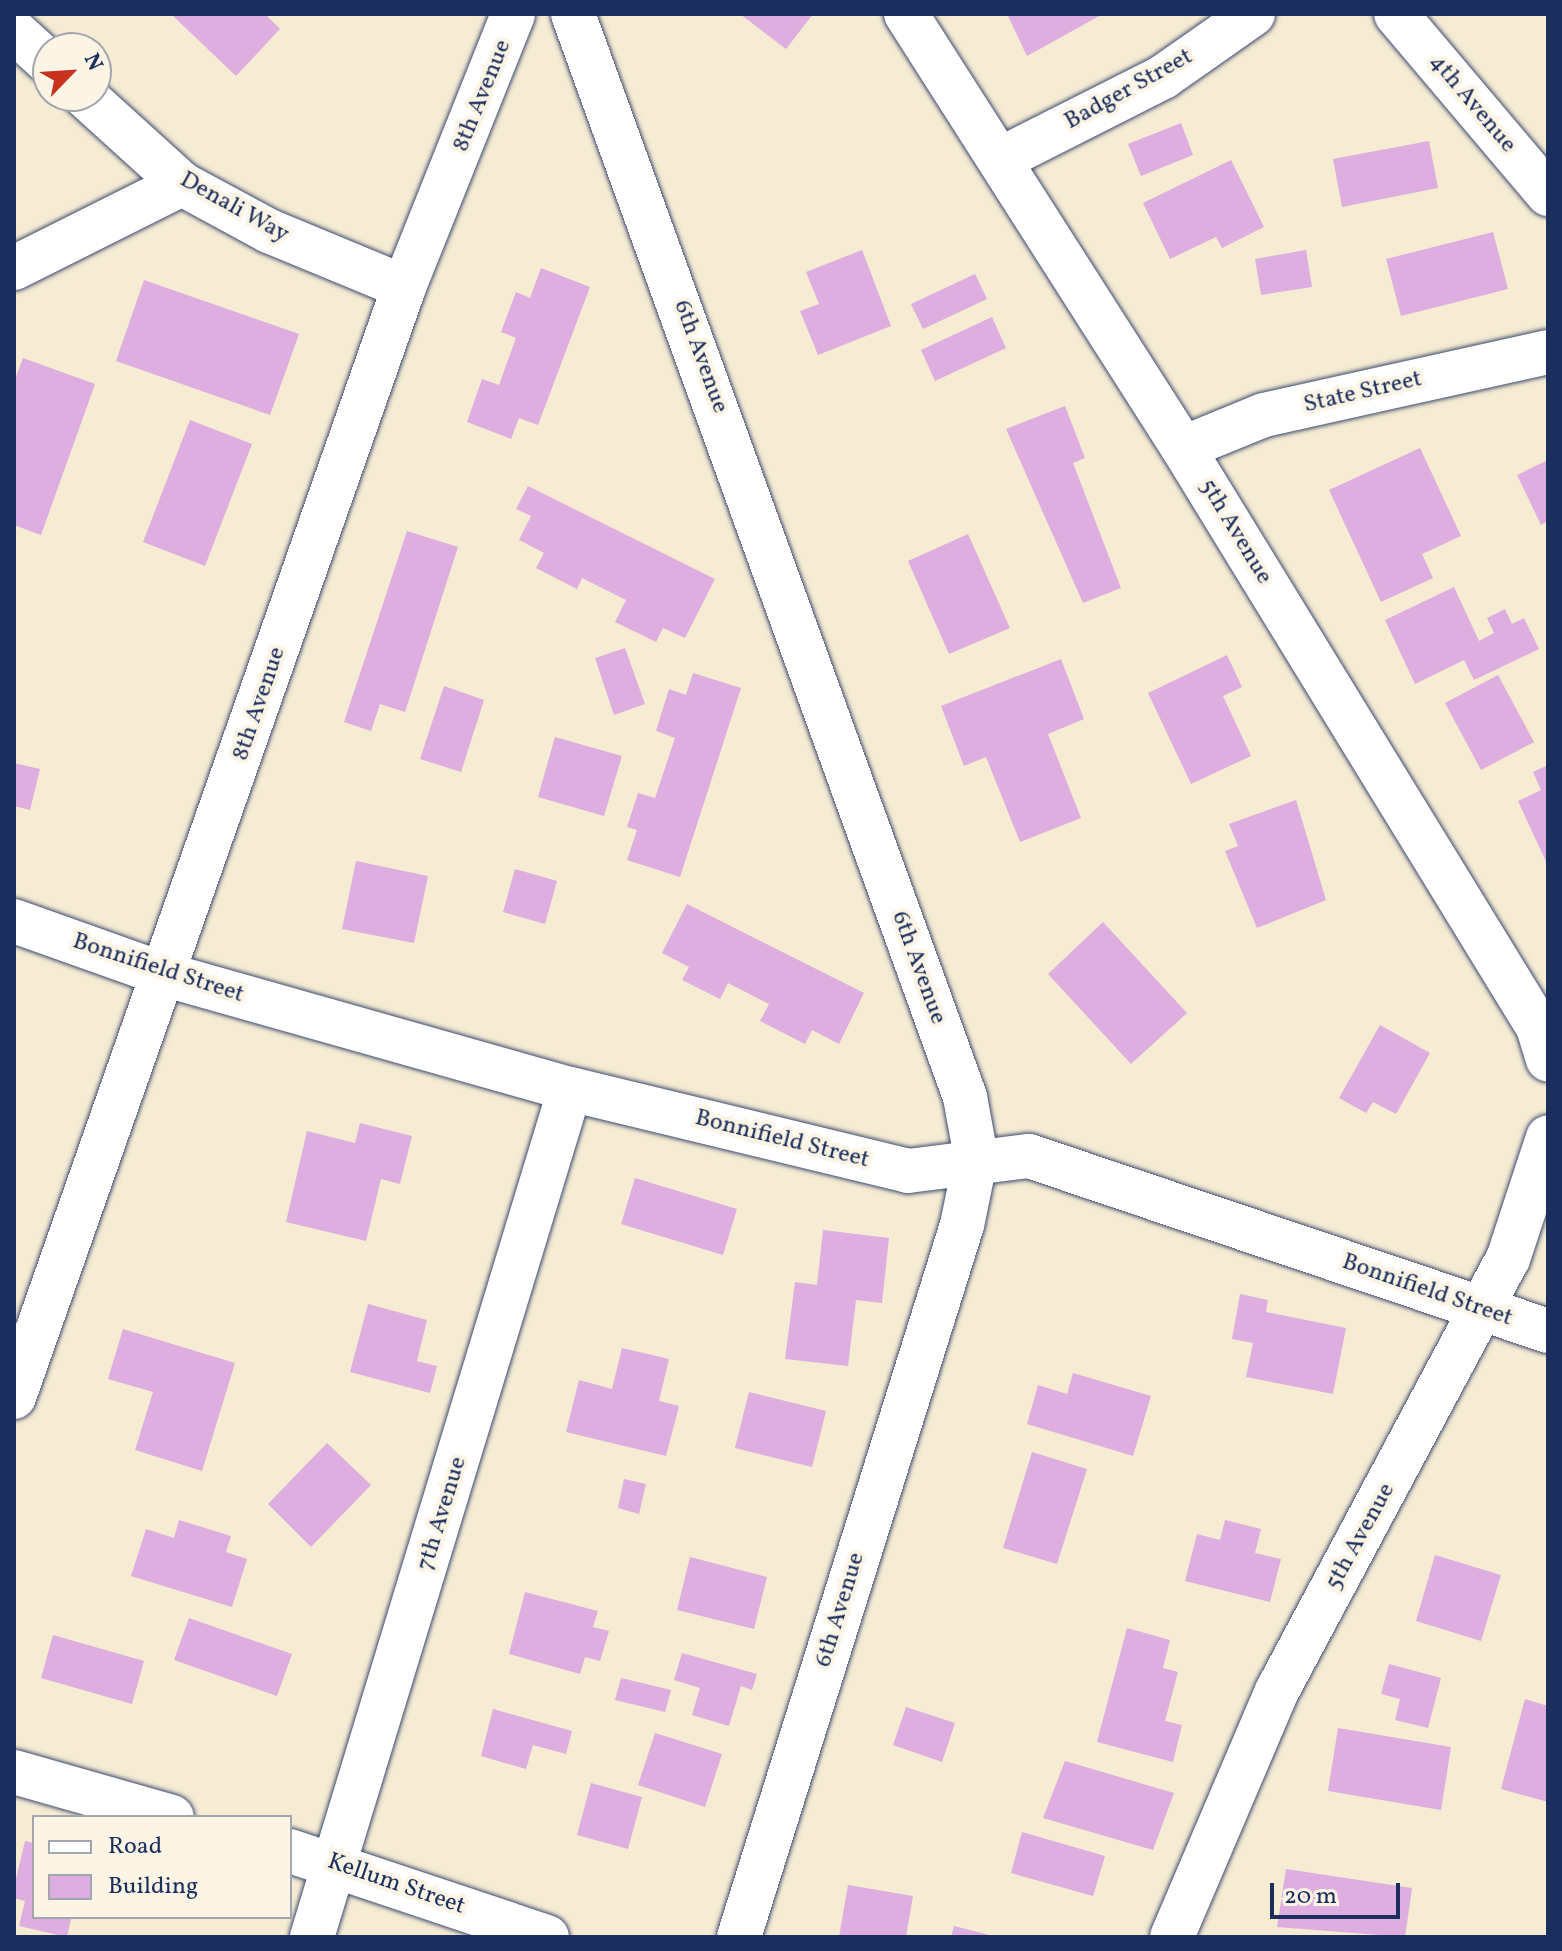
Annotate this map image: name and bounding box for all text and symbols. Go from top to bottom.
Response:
north arrow [32,32,112,112]
street label: 8th Avenue [448,36,518,156]
street label: Badger Street [1060,43,1198,137]
text: N [75,49,110,76]
street label: 4th Avenue [1422,49,1522,159]
street label: Denali Way [174,166,294,250]
street label: 6th Avenue [666,297,734,417]
street label: State Street [1301,365,1425,421]
street label: 5th Avenue [1192,474,1278,590]
street label: 8th Avenue [227,643,293,765]
street label: 6th Avenue [884,908,952,1028]
street label: Bonnifield Street [69,928,247,1010]
street label: Bonnifield Street [692,1104,872,1176]
street label: Bonnifield Street [1338,1248,1516,1334]
street label: 7th Avenue [412,1454,474,1574]
street label: 5th Avenue [1320,1479,1402,1595]
street label: 6th Avenue [810,1549,872,1671]
legend [32,1815,292,1919]
text: Road [108,1830,162,1864]
street label: Kellum Street [323,1848,469,1922]
scale bar [1274,1867,1404,1917]
text: Building [108,1870,198,1904]
text: 20 m [1284,1880,1337,1914]

